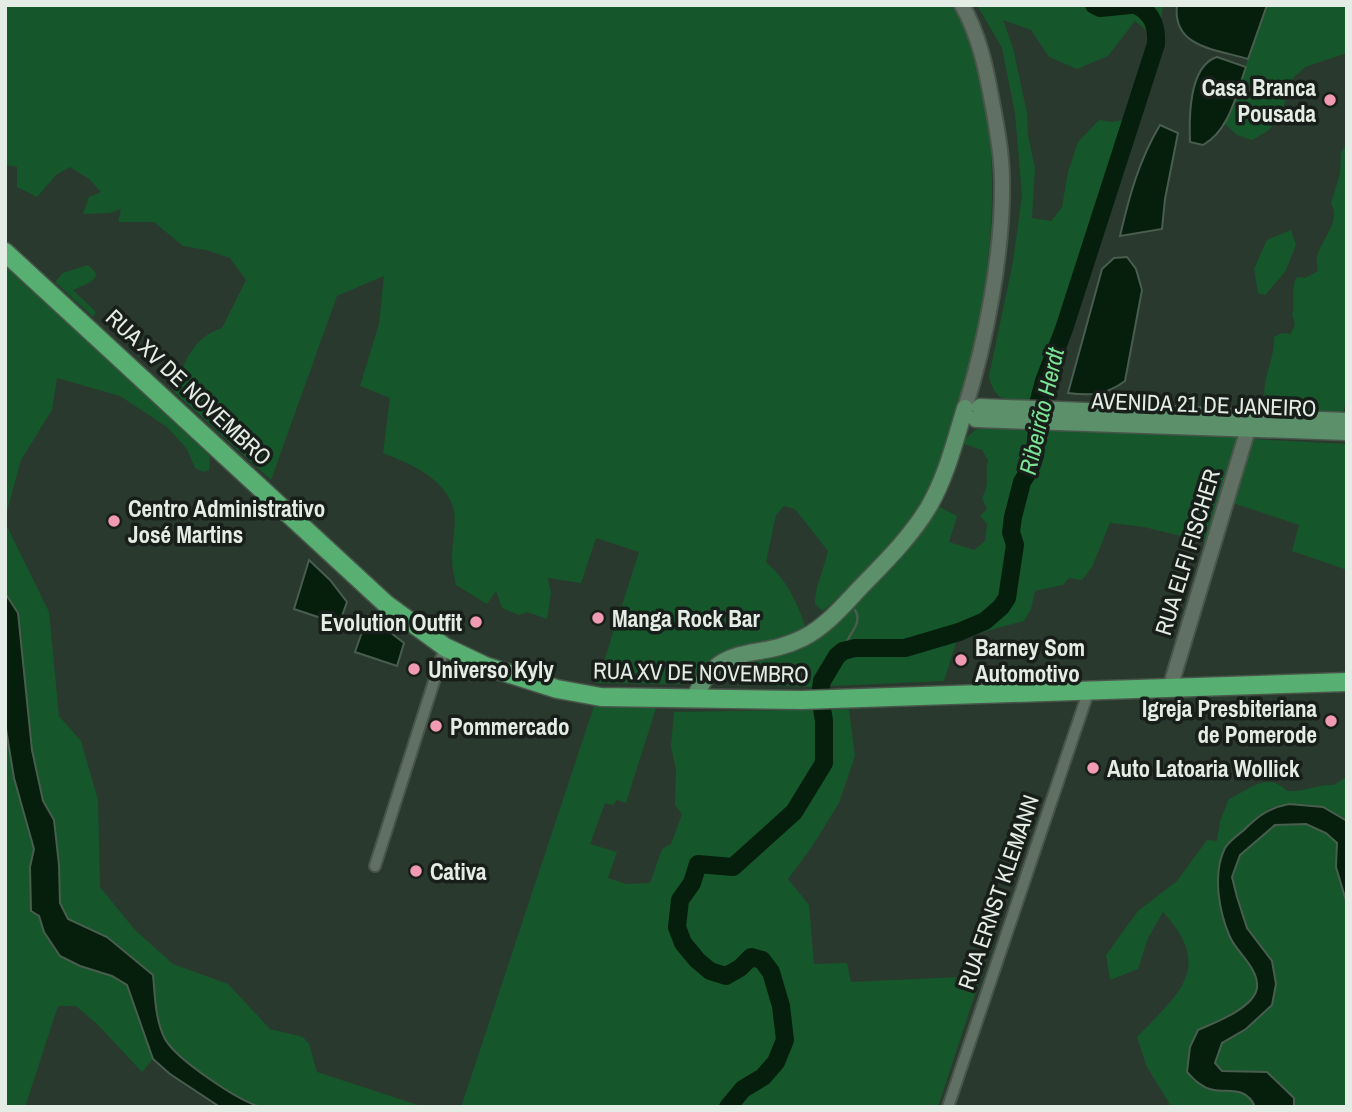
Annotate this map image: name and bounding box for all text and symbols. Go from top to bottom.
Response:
place label: Casa Branca Pousada [1202,72,1317,129]
marker: Casa Branca Pousada [1322,92,1338,108]
street label: RUA XV DE NOVEMBRO [99,302,279,472]
water label: Ribeirão Herdt [1011,344,1071,477]
street label: AVENIDA 21 DE JANEIRO [1090,385,1317,423]
street label: RUA ELFI FISCHER [1147,465,1227,639]
place label: Centro Administrativo José Martins [128,493,325,550]
marker: Centro Administrativo José Martins [106,513,122,529]
place label: Manga Rock Bar [612,603,760,634]
place label: Evolution Outfit [321,607,462,638]
marker: Manga Rock Bar [590,610,606,626]
marker: Evolution Outfit [468,614,484,630]
place label: Barney Som Automotivo [975,632,1085,689]
marker: Barney Som Automotivo [953,652,969,668]
place label: Universo Kyly [428,654,554,685]
street label: RUA XV DE NOVEMBRO [593,655,809,689]
marker: Universo Kyly [406,661,422,677]
place label: Igreja Presbiteriana de Pomerode [1142,693,1318,750]
place label: Pommercado [450,711,570,742]
marker: Igreja Presbiteriana de Pomerode [1323,713,1339,729]
marker: Pommercado [428,718,444,734]
place label: Auto Latoaria Wollick [1107,753,1300,784]
marker: Auto Latoaria Wollick [1085,760,1101,776]
street label: RUA ERNST KLEMANN [950,790,1046,994]
place label: Cativa [430,856,487,887]
marker: Cativa [408,863,424,879]

